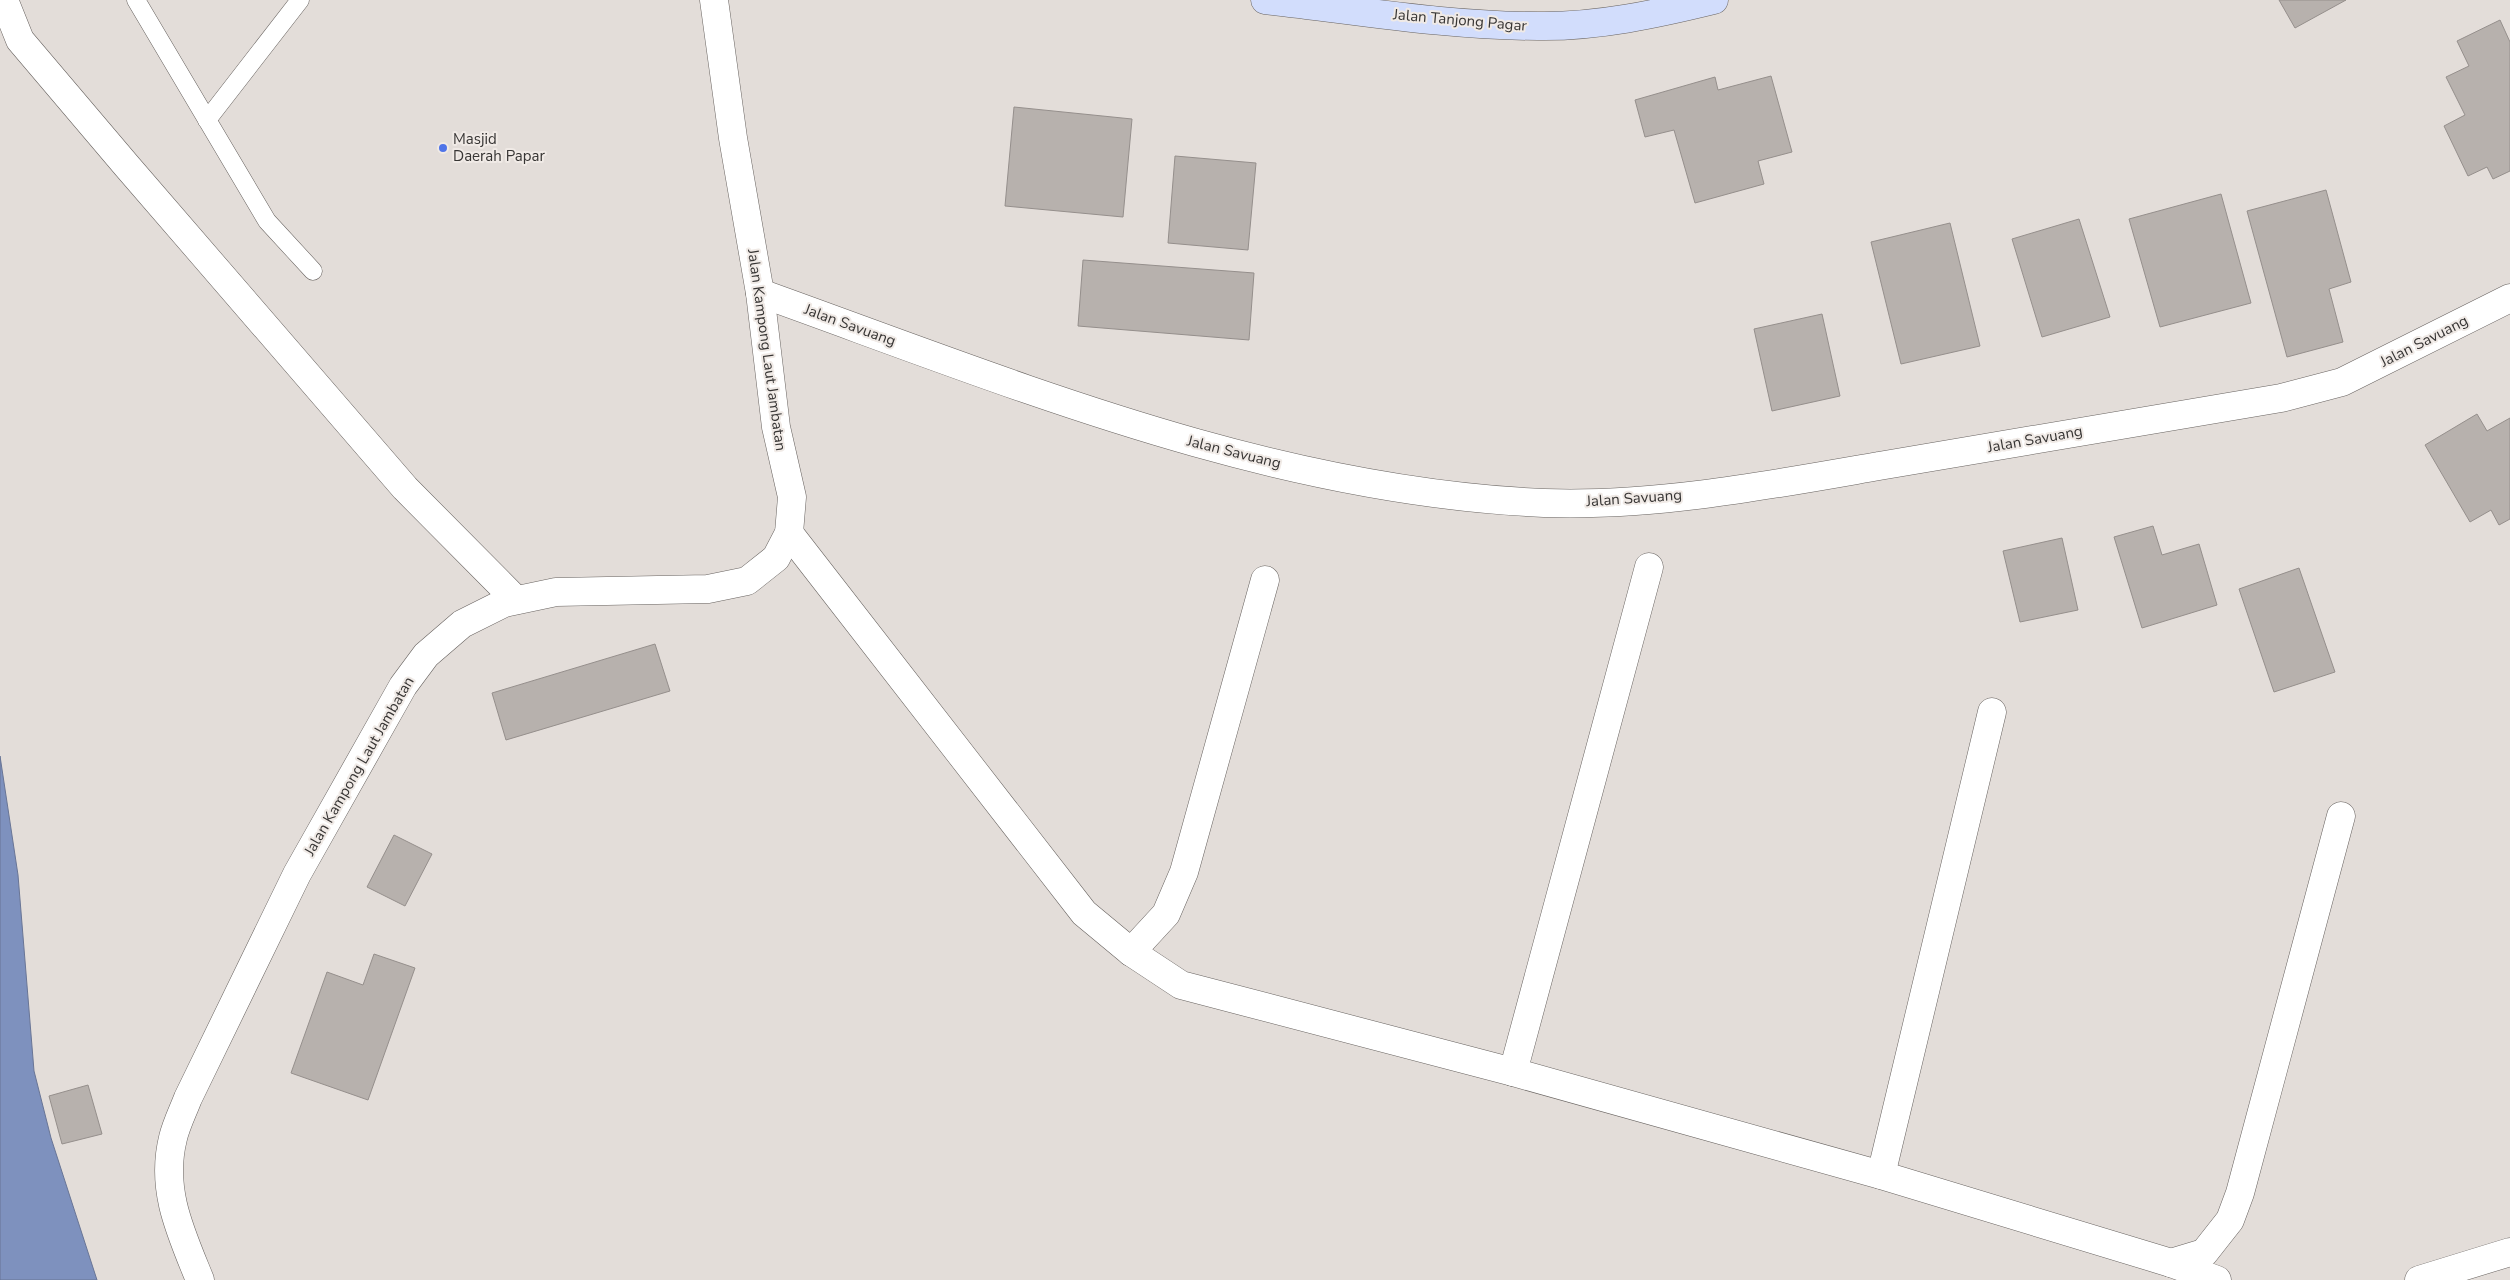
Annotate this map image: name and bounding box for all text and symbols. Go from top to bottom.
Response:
street label: Jalan Tanjong Pagar [1391,4,1528,36]
place label: Masjid Daerah Papar [453,129,545,166]
marker: Masjid Daerah Papar [437,142,449,154]
street label: Jalan Kampong Laut Jambatan [743,247,791,452]
street label: Jalan Savuang [800,299,899,351]
street label: Jalan Savuang [2376,310,2471,372]
street label: Jalan Savuang [1985,421,2084,457]
street label: Jalan Savuang [1184,430,1283,473]
street label: Jalan Savuang [1584,485,1683,511]
street label: Jalan Kampong Laut Jambatan [299,673,419,860]

